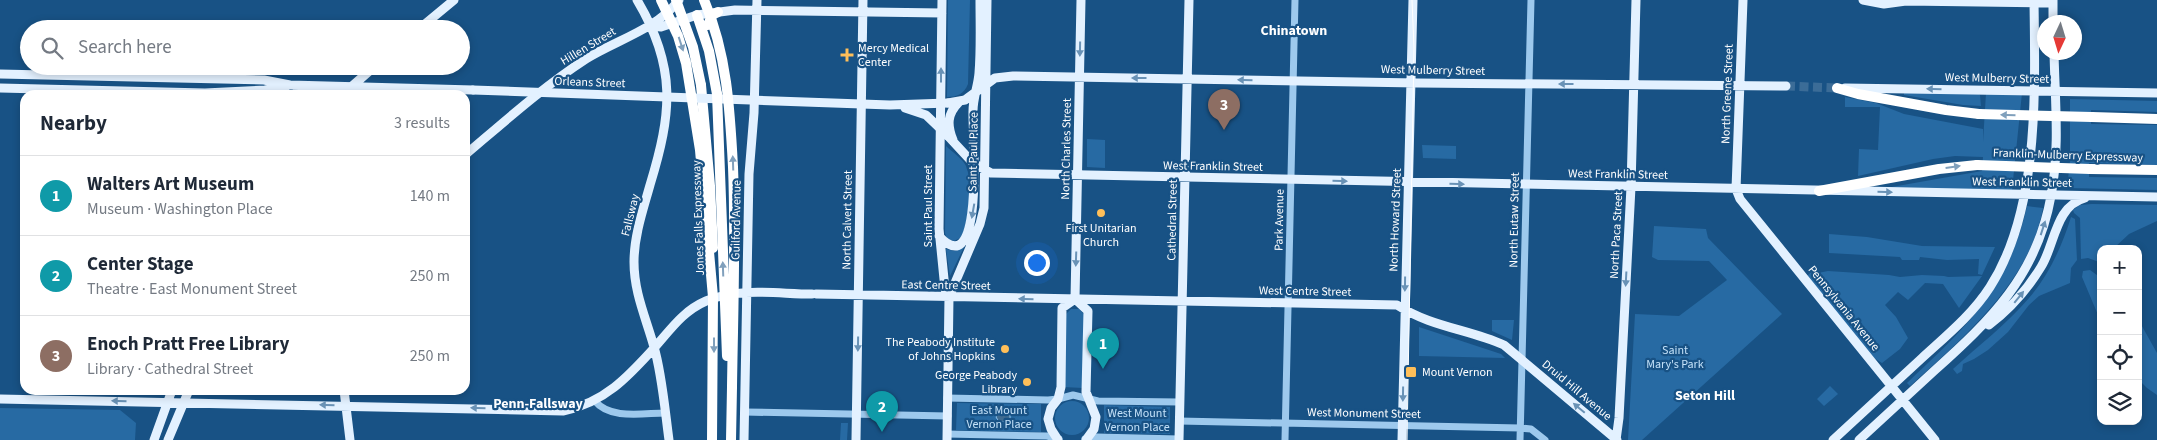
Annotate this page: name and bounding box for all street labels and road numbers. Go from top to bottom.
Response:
street label: Hillen Street [557,23,619,70]
street label: North Greene Street [1717,44,1738,144]
street label: West Mulberry Street [1381,61,1485,80]
street label: West Mulberry Street [1945,69,2049,88]
street label: Orleans Street [554,73,626,92]
street label: North Charles Street [1057,98,1076,200]
street label: Saint Paul Place [964,112,983,192]
street label: Franklin-Mulberry Expressway [1993,144,2144,167]
street label: West Franklin Street [1163,157,1263,176]
street label: Jones Falls Expressway [688,160,709,276]
street label: Saint Paul Street [920,165,937,247]
street label: West Franklin Street [1568,165,1668,184]
street label: North Howard Street [1385,168,1406,272]
street label: North Calvert Street [838,170,857,270]
street label: North Eutaw Street [1505,172,1524,268]
street label: West Franklin Street [1972,173,2072,192]
street label: Cathedral Street [1163,179,1182,261]
street label: Guilford Avenue [727,180,746,260]
street label: Park Avenue [1270,189,1289,251]
street label: North Paca Street [1606,191,1627,279]
street label: Fallsway [617,192,644,238]
street label: Pennsylvania Avenue [1804,262,1883,355]
street label: East Centre Street [901,276,991,295]
street label: West Centre Street [1259,282,1351,301]
street label: Druid Hill Avenue [1538,356,1615,425]
street label: West Monument Street [1307,404,1421,423]

